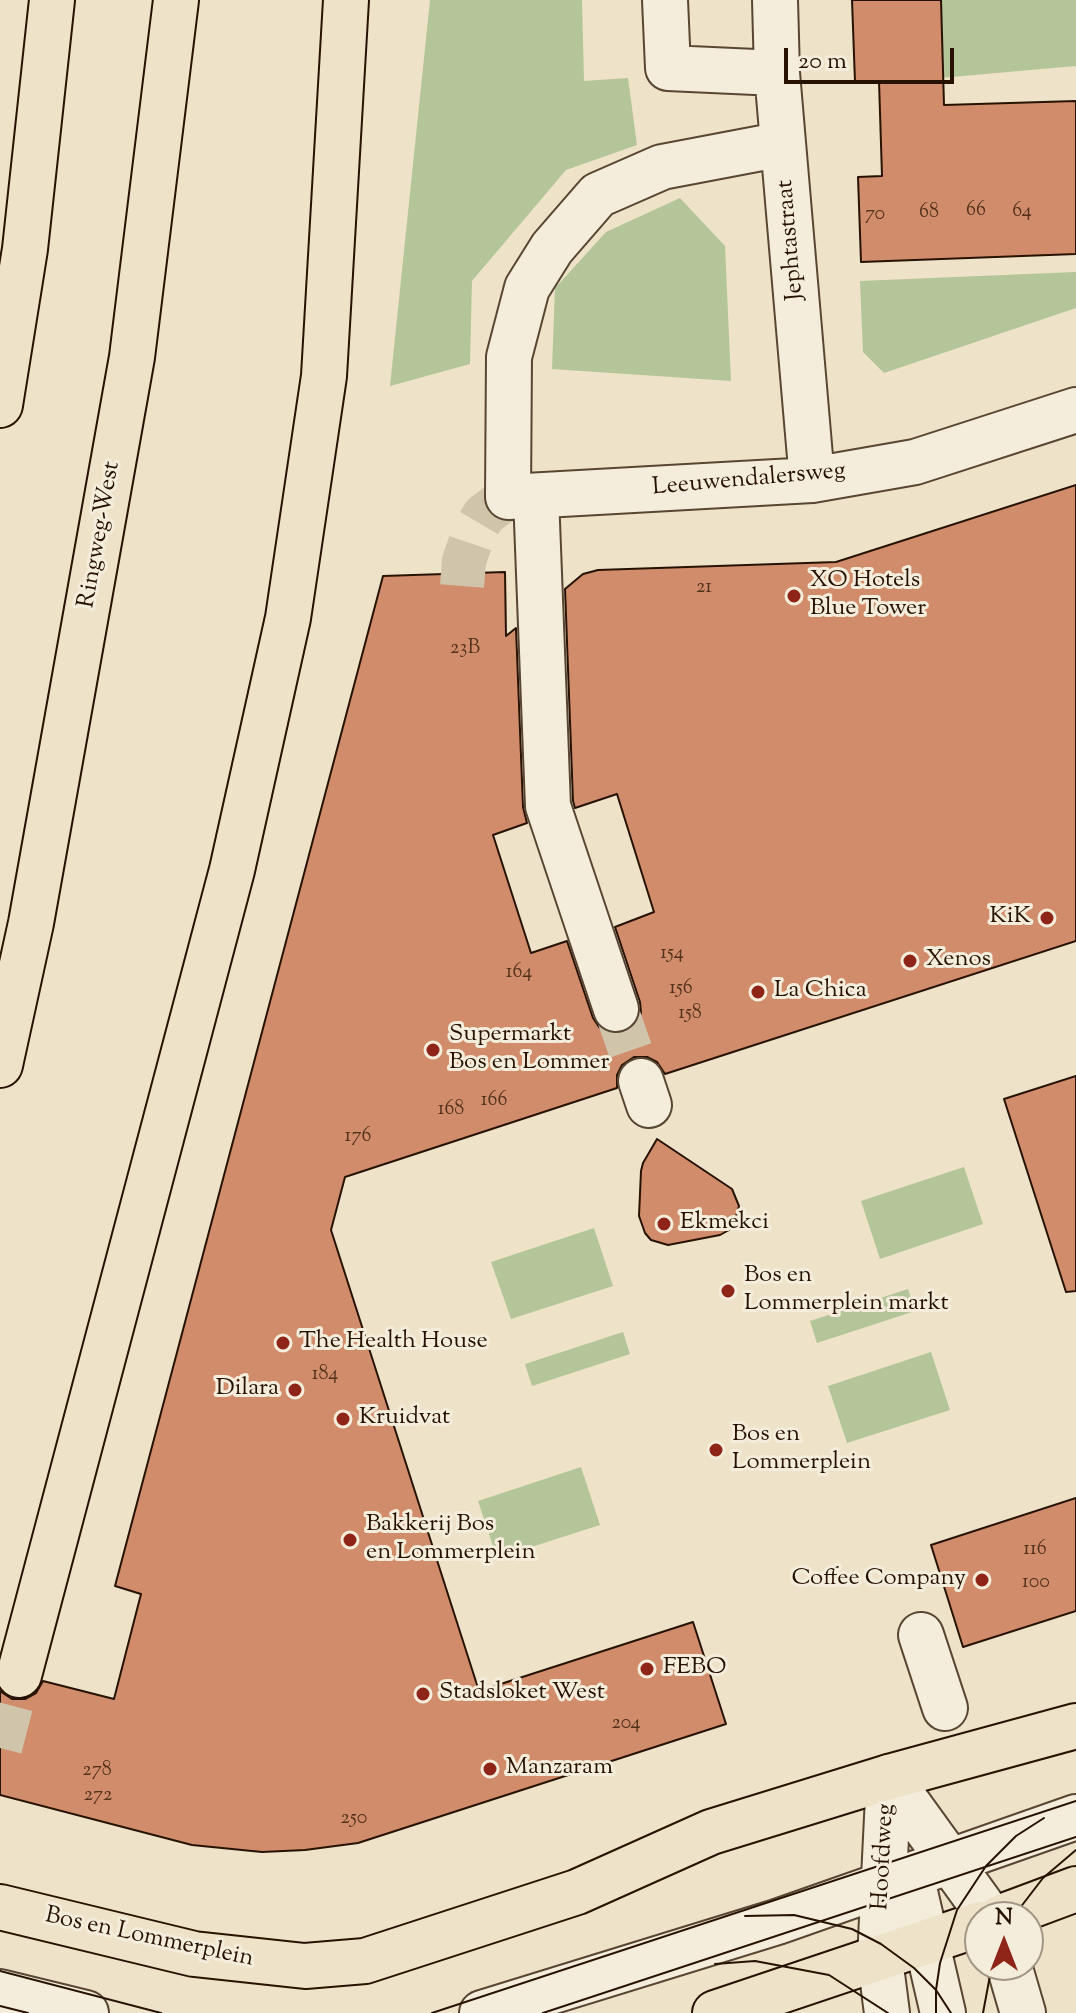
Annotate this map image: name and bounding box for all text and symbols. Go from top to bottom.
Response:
scale bar [788,32,958,82]
text: 20 m [798,45,847,79]
street label: Jephtastraat [772,178,812,302]
house number: 66 [966,200,986,224]
house number: 64 [1012,201,1032,225]
house number: 68 [919,202,939,226]
house number: 70 [865,204,885,228]
street label: Leeuwendalersweg [651,458,847,504]
street label: Ringweg-West [74,460,128,610]
place label: XO Hotels Blue Tower [810,568,926,624]
house number: 21 [696,577,712,601]
marker: XO Hotels Blue Tower [785,587,803,605]
house number: 23B [450,638,480,662]
place label: KiK [989,904,1031,932]
marker: KiK [1038,909,1056,927]
house number: 154 [660,943,684,967]
place label: Xenos [926,947,991,975]
marker: Xenos [901,952,919,970]
house number: 164 [506,962,532,986]
house number: 156 [669,978,693,1002]
place label: La Chica [774,978,867,1006]
marker: La Chica [749,983,767,1001]
house number: 158 [678,1003,702,1027]
place label: Supermarkt Bos en Lommer [449,1022,610,1078]
marker: Supermarkt Bos en Lommer [424,1041,442,1059]
house number: 166 [481,1090,507,1114]
house number: 168 [438,1099,464,1123]
house number: 176 [345,1126,371,1150]
place label: Ekmekci [680,1210,769,1238]
marker: Ekmekci [655,1215,673,1233]
place label: Bos en Lommerplein markt [744,1263,949,1319]
marker: Bos en Lommerplein markt [719,1282,737,1300]
place label: The Health House [299,1329,488,1357]
marker: The Health House [274,1334,292,1352]
house number: 184 [312,1364,338,1388]
place label: Dilara [216,1376,279,1404]
marker: Dilara [286,1381,304,1399]
place label: Kruidvat [359,1405,450,1433]
marker: Kruidvat [334,1410,352,1428]
place label: Bos en Lommerplein [732,1422,871,1478]
marker: Bos en Lommerplein [707,1441,725,1459]
place label: Bakkerij Bos en Lommerplein [366,1512,536,1568]
marker: Bakkerij Bos en Lommerplein [341,1531,359,1549]
house number: 116 [1023,1539,1047,1563]
place label: Coffee Company [791,1566,966,1594]
marker: Coffee Company [973,1571,991,1589]
house number: 100 [1022,1572,1050,1596]
place label: FEBO [663,1655,726,1683]
marker: FEBO [638,1660,656,1678]
place label: Stadsloket West [439,1680,605,1708]
marker: Stadsloket West [414,1685,432,1703]
house number: 204 [611,1713,641,1737]
place label: Manzaram [506,1755,613,1783]
house number: 278 [82,1760,112,1784]
marker: Manzaram [481,1760,499,1778]
house number: 272 [84,1785,112,1809]
street label: Hoofdweg [868,1803,902,1911]
house number: 250 [341,1808,367,1832]
north arrow [964,1901,1044,1981]
street label: Bos en Lommerplein [42,1903,256,1975]
text: N [995,1903,1013,1935]

